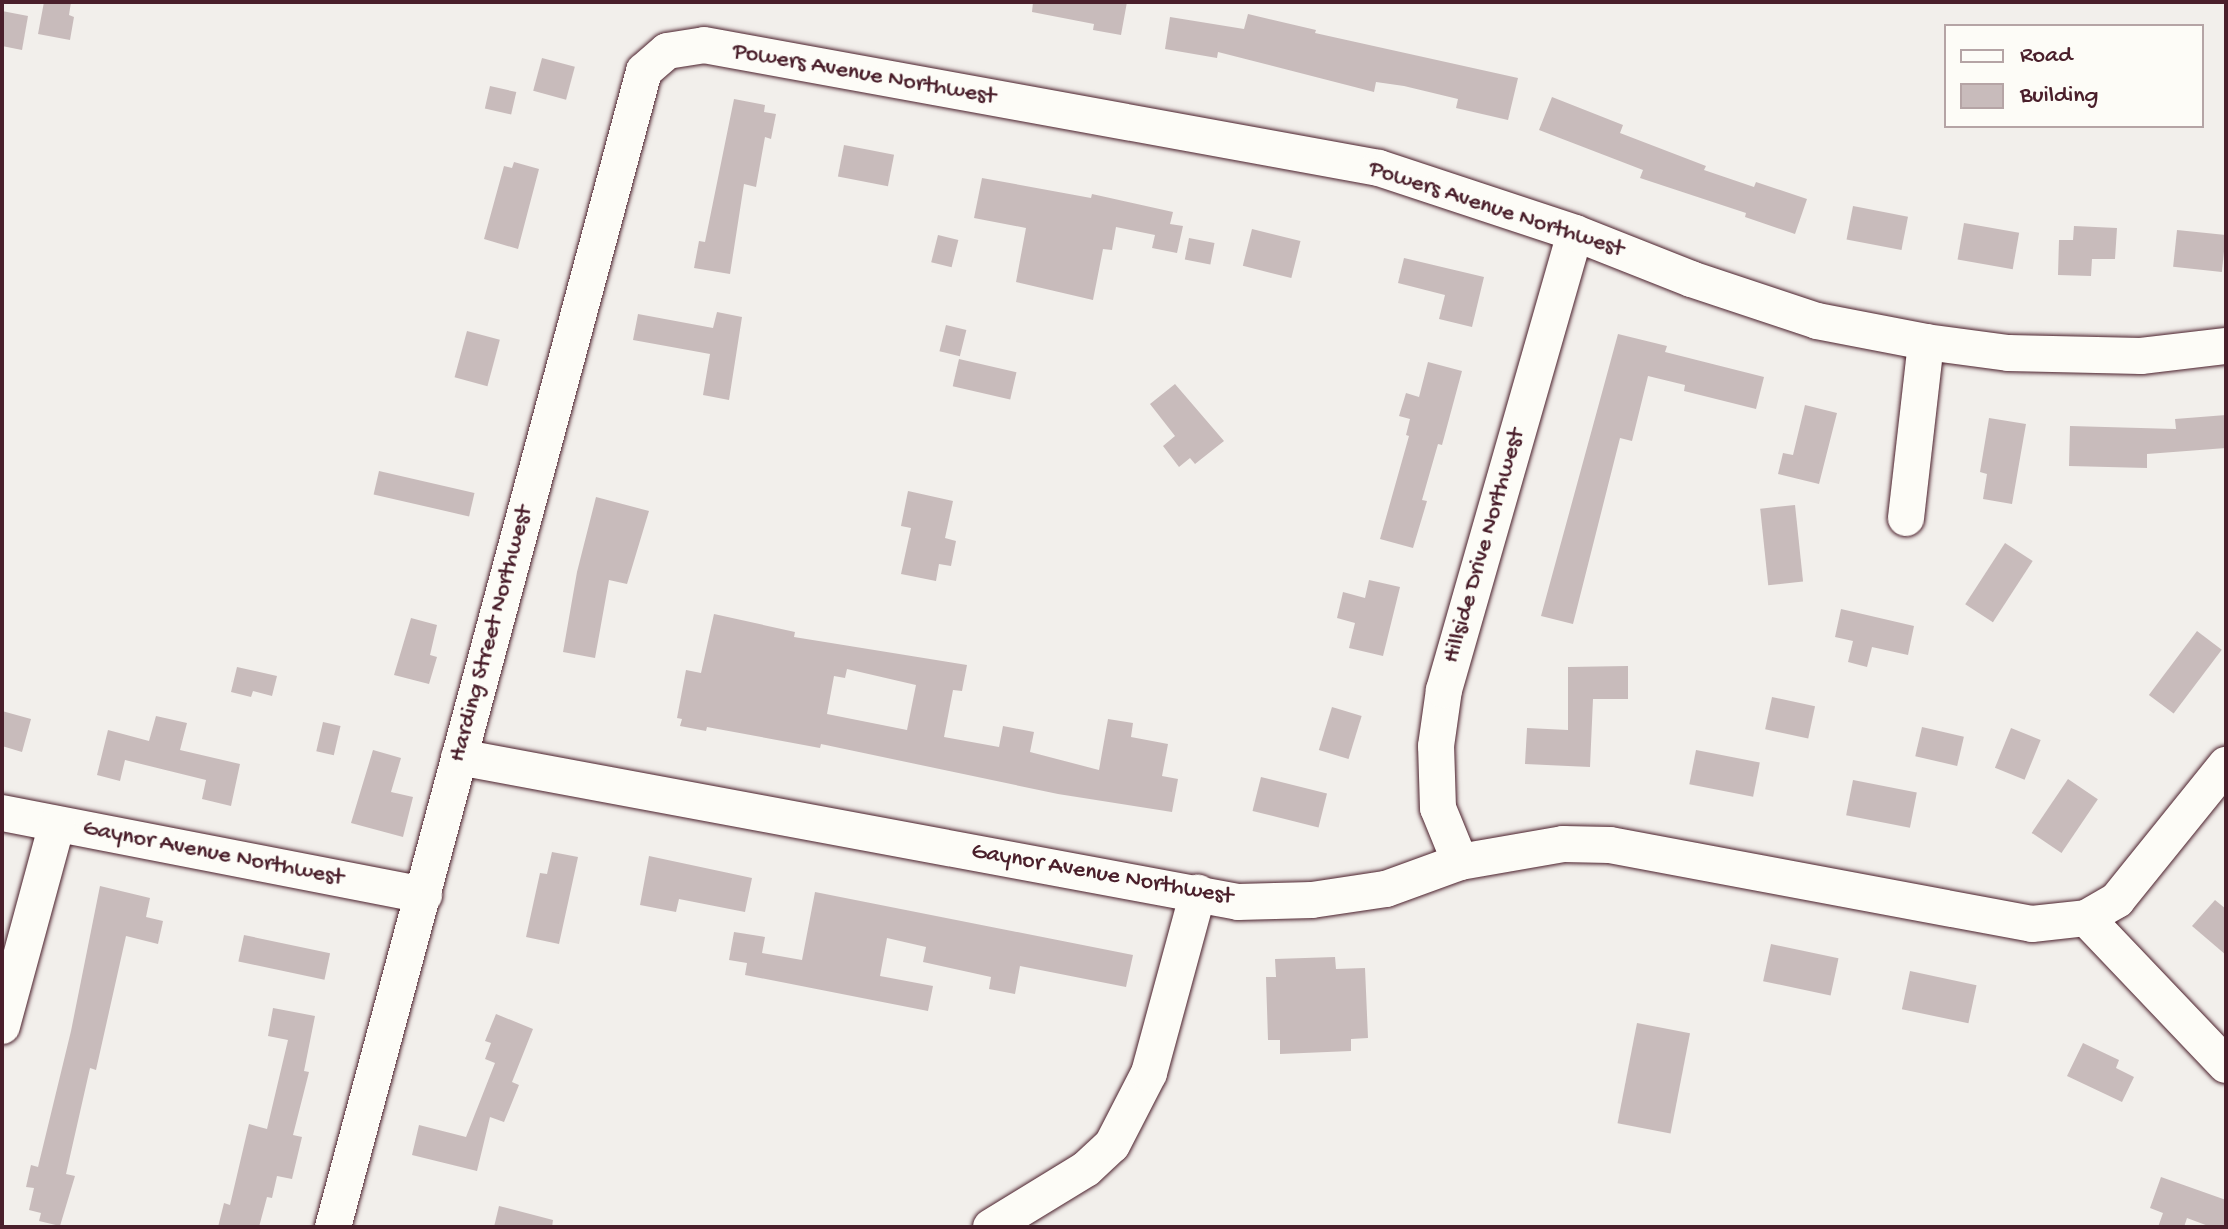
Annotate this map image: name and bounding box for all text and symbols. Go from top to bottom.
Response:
legend [1944,24,2204,128]
street label: Powers Avenue Northwest [730,38,998,112]
text: Road [2020,42,2072,71]
text: Building [2020,82,2098,111]
street label: Powers Avenue Northwest [1365,155,1627,265]
street label: Hillside Drive Northwest [1438,425,1532,667]
street label: Harding Street Northwest [444,503,540,765]
street label: Gaynor Avenue Northwest [80,815,346,893]
street label: Gaynor Avenue Northwest [969,838,1235,912]

